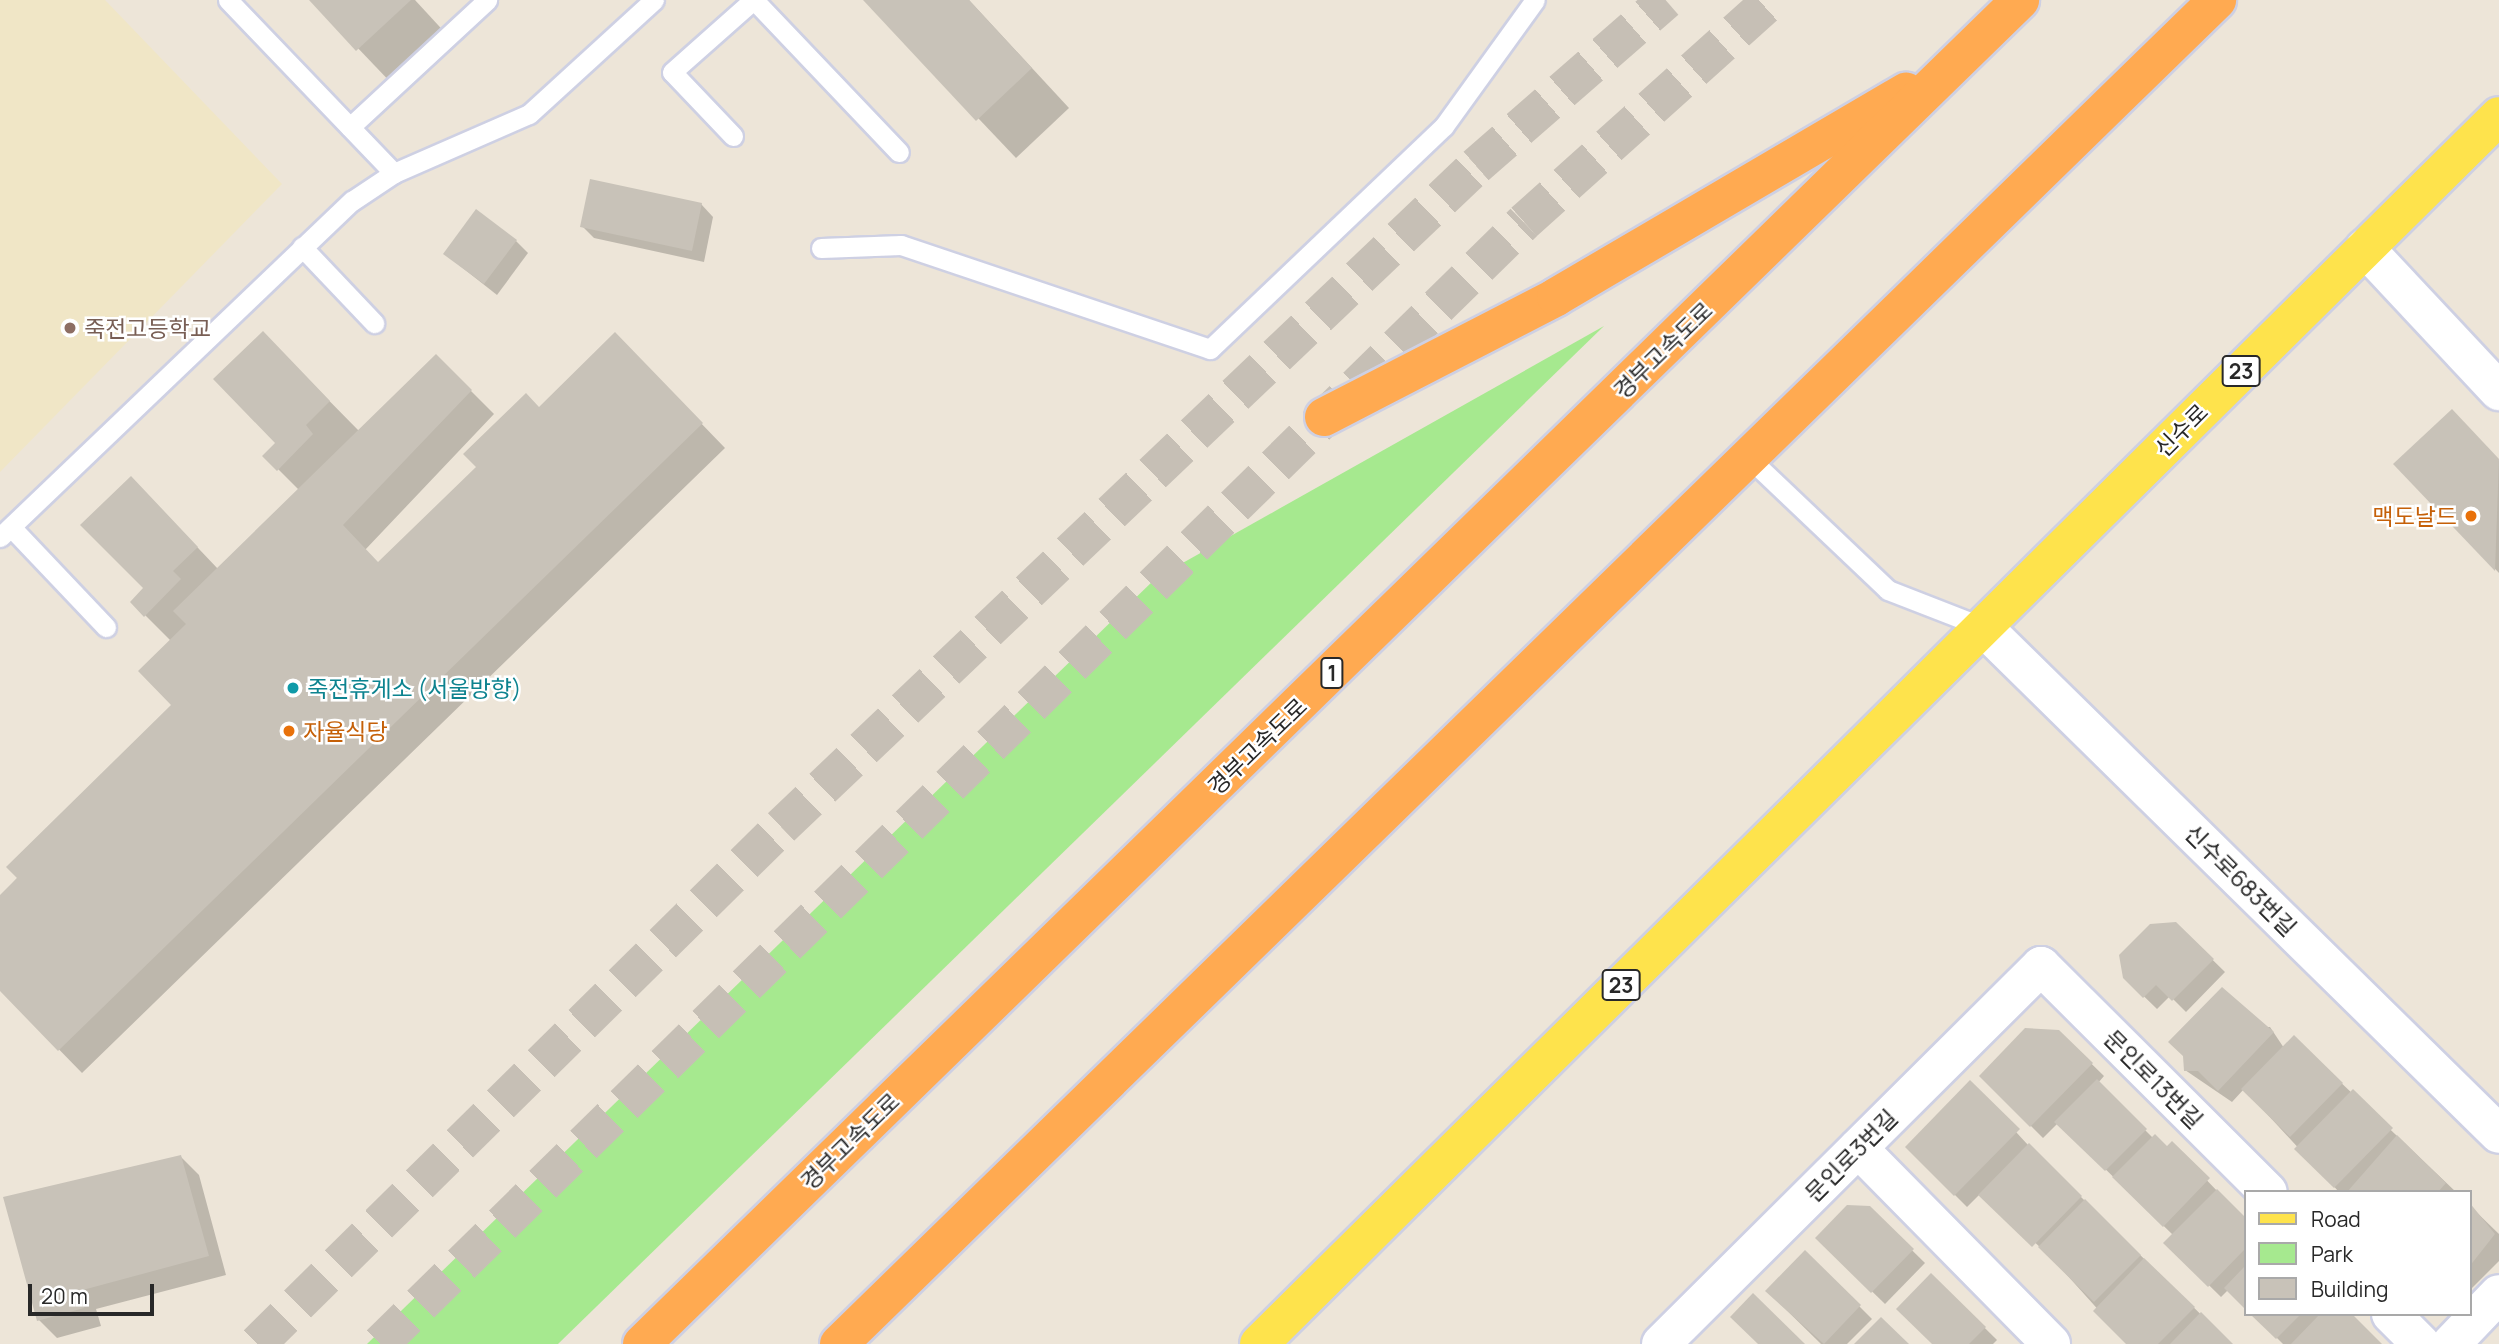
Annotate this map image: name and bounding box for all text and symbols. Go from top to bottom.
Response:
street label: 경부고속도로 [1608,296,1718,404]
place label: 죽전고등학교 [84,314,211,342]
marker: 죽전고등학교 [62,320,78,336]
road number: 23 [2220,354,2262,388]
street label: 신수로 [2149,398,2213,462]
place label: 맥도날드 [2372,502,2457,530]
marker: 맥도날드 [2463,508,2479,524]
road number: 1 [1320,656,1344,690]
place label: 죽전휴게소 (서울방향) [307,674,522,702]
marker: 죽전휴게소 (서울방향) [285,680,301,696]
street label: 경부고속도로 [1202,692,1312,800]
place label: 자율식당 [303,717,388,745]
marker: 자율식당 [281,723,297,739]
street label: 신수로683번길 [2180,819,2302,941]
road number: 23 [1600,968,1642,1002]
street label: 문인로13번길 [2099,1024,2209,1134]
street label: 경부고속도로 [795,1087,905,1195]
street label: 문인로3번길 [1799,1103,1903,1207]
legend [2244,1190,2471,1316]
text: Road [2311,1205,2361,1233]
text: Park [2311,1240,2353,1268]
scale bar [32,1270,158,1314]
text: Building [2311,1275,2388,1303]
text: 20 m [41,1282,88,1310]

